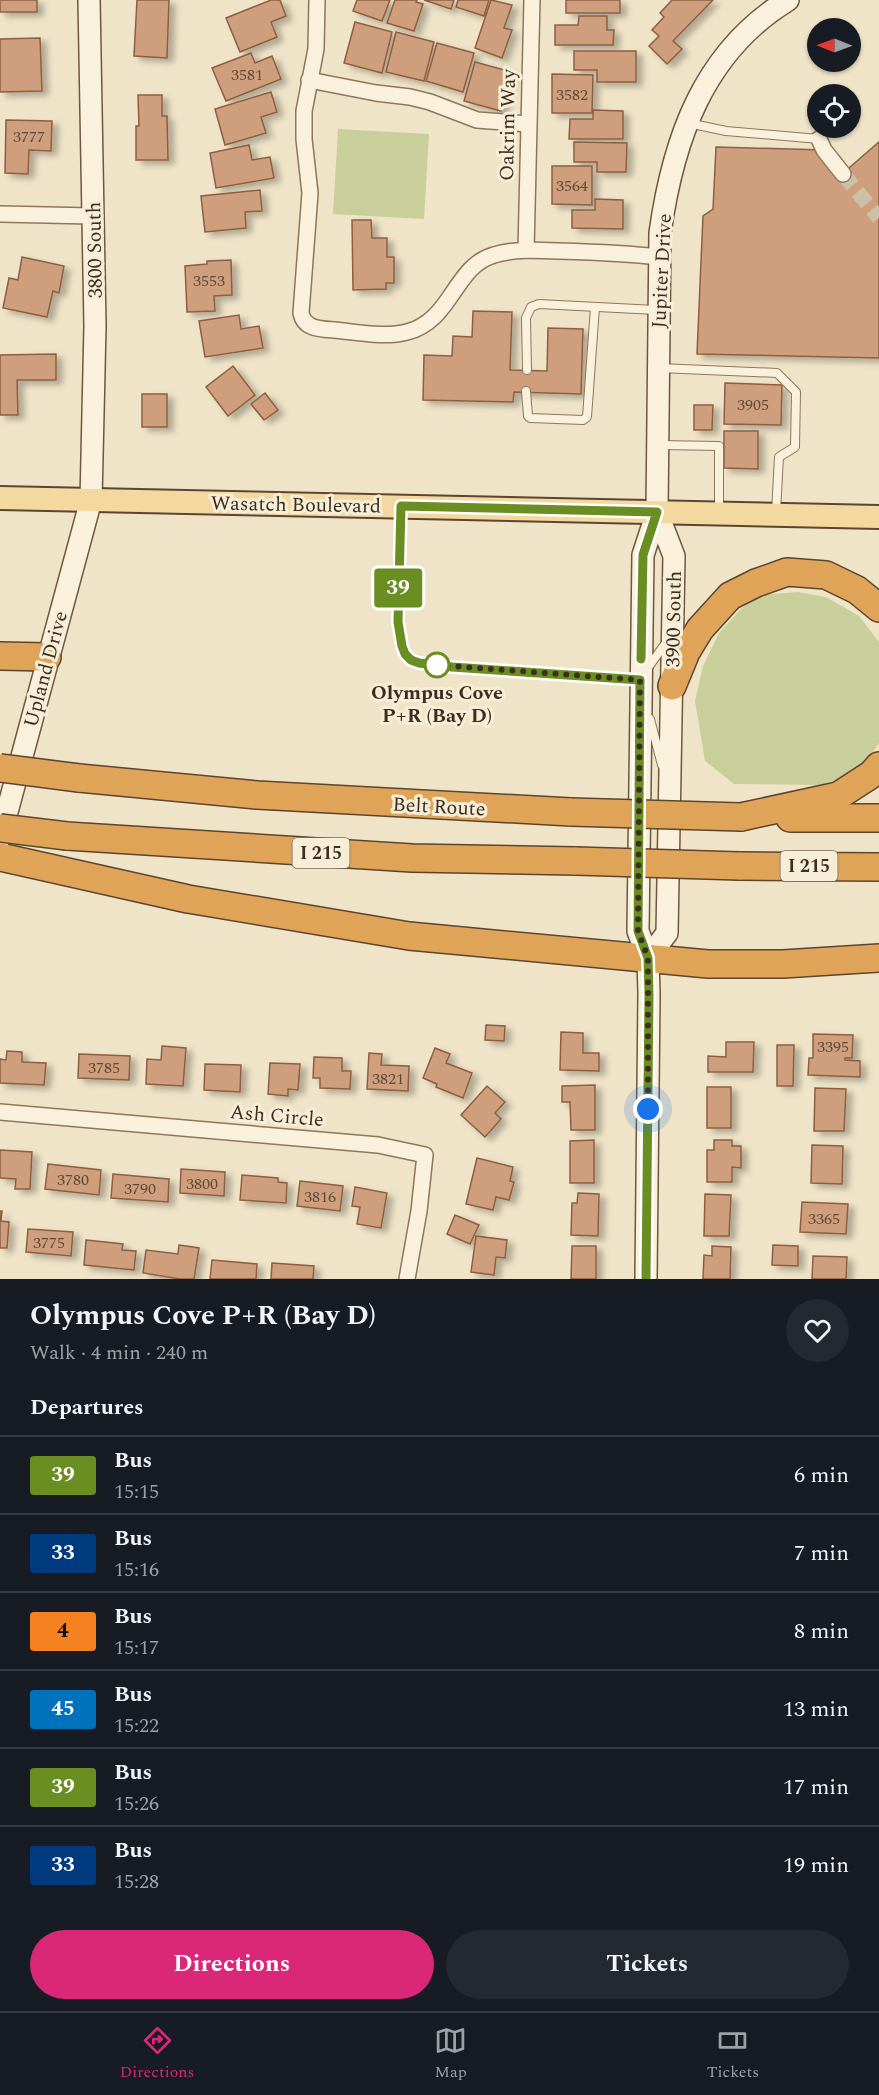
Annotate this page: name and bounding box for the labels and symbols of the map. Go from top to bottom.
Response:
north arrow [807,18,861,72]
house number: 3581 [231,63,263,87]
street label: Oakrim Way [492,67,524,181]
house number: 3582 [556,83,588,107]
house number: 3777 [13,125,45,149]
house number: 3564 [556,174,588,198]
street label: 3800 South [79,201,111,299]
street label: Jupiter Drive [644,213,680,329]
house number: 3553 [193,269,225,293]
house number: 3905 [737,393,769,417]
street label: Wasatch Boulevard [211,489,381,521]
line badge: 39 [371,568,425,608]
street label: 3900 South [658,570,690,668]
street label: Upland Drive [16,608,76,731]
marker: Olympus Cove P+R (Bay D) [424,652,450,678]
place label: Olympus Cove P+R (Bay D) [371,678,503,731]
street label: Belt Route [392,790,486,824]
road number: I 215 [292,838,350,868]
road number: I 215 [780,851,838,881]
house number: 3395 [817,1035,849,1059]
house number: 3785 [88,1056,120,1080]
house number: 3821 [372,1067,404,1091]
your location [633,1094,663,1124]
street label: Ash Circle [229,1097,325,1135]
house number: 3780 [57,1168,89,1192]
house number: 3800 [186,1172,218,1196]
house number: 3790 [124,1177,156,1201]
house number: 3816 [304,1185,336,1209]
house number: 3365 [808,1207,840,1231]
house number: 3775 [33,1231,65,1255]

